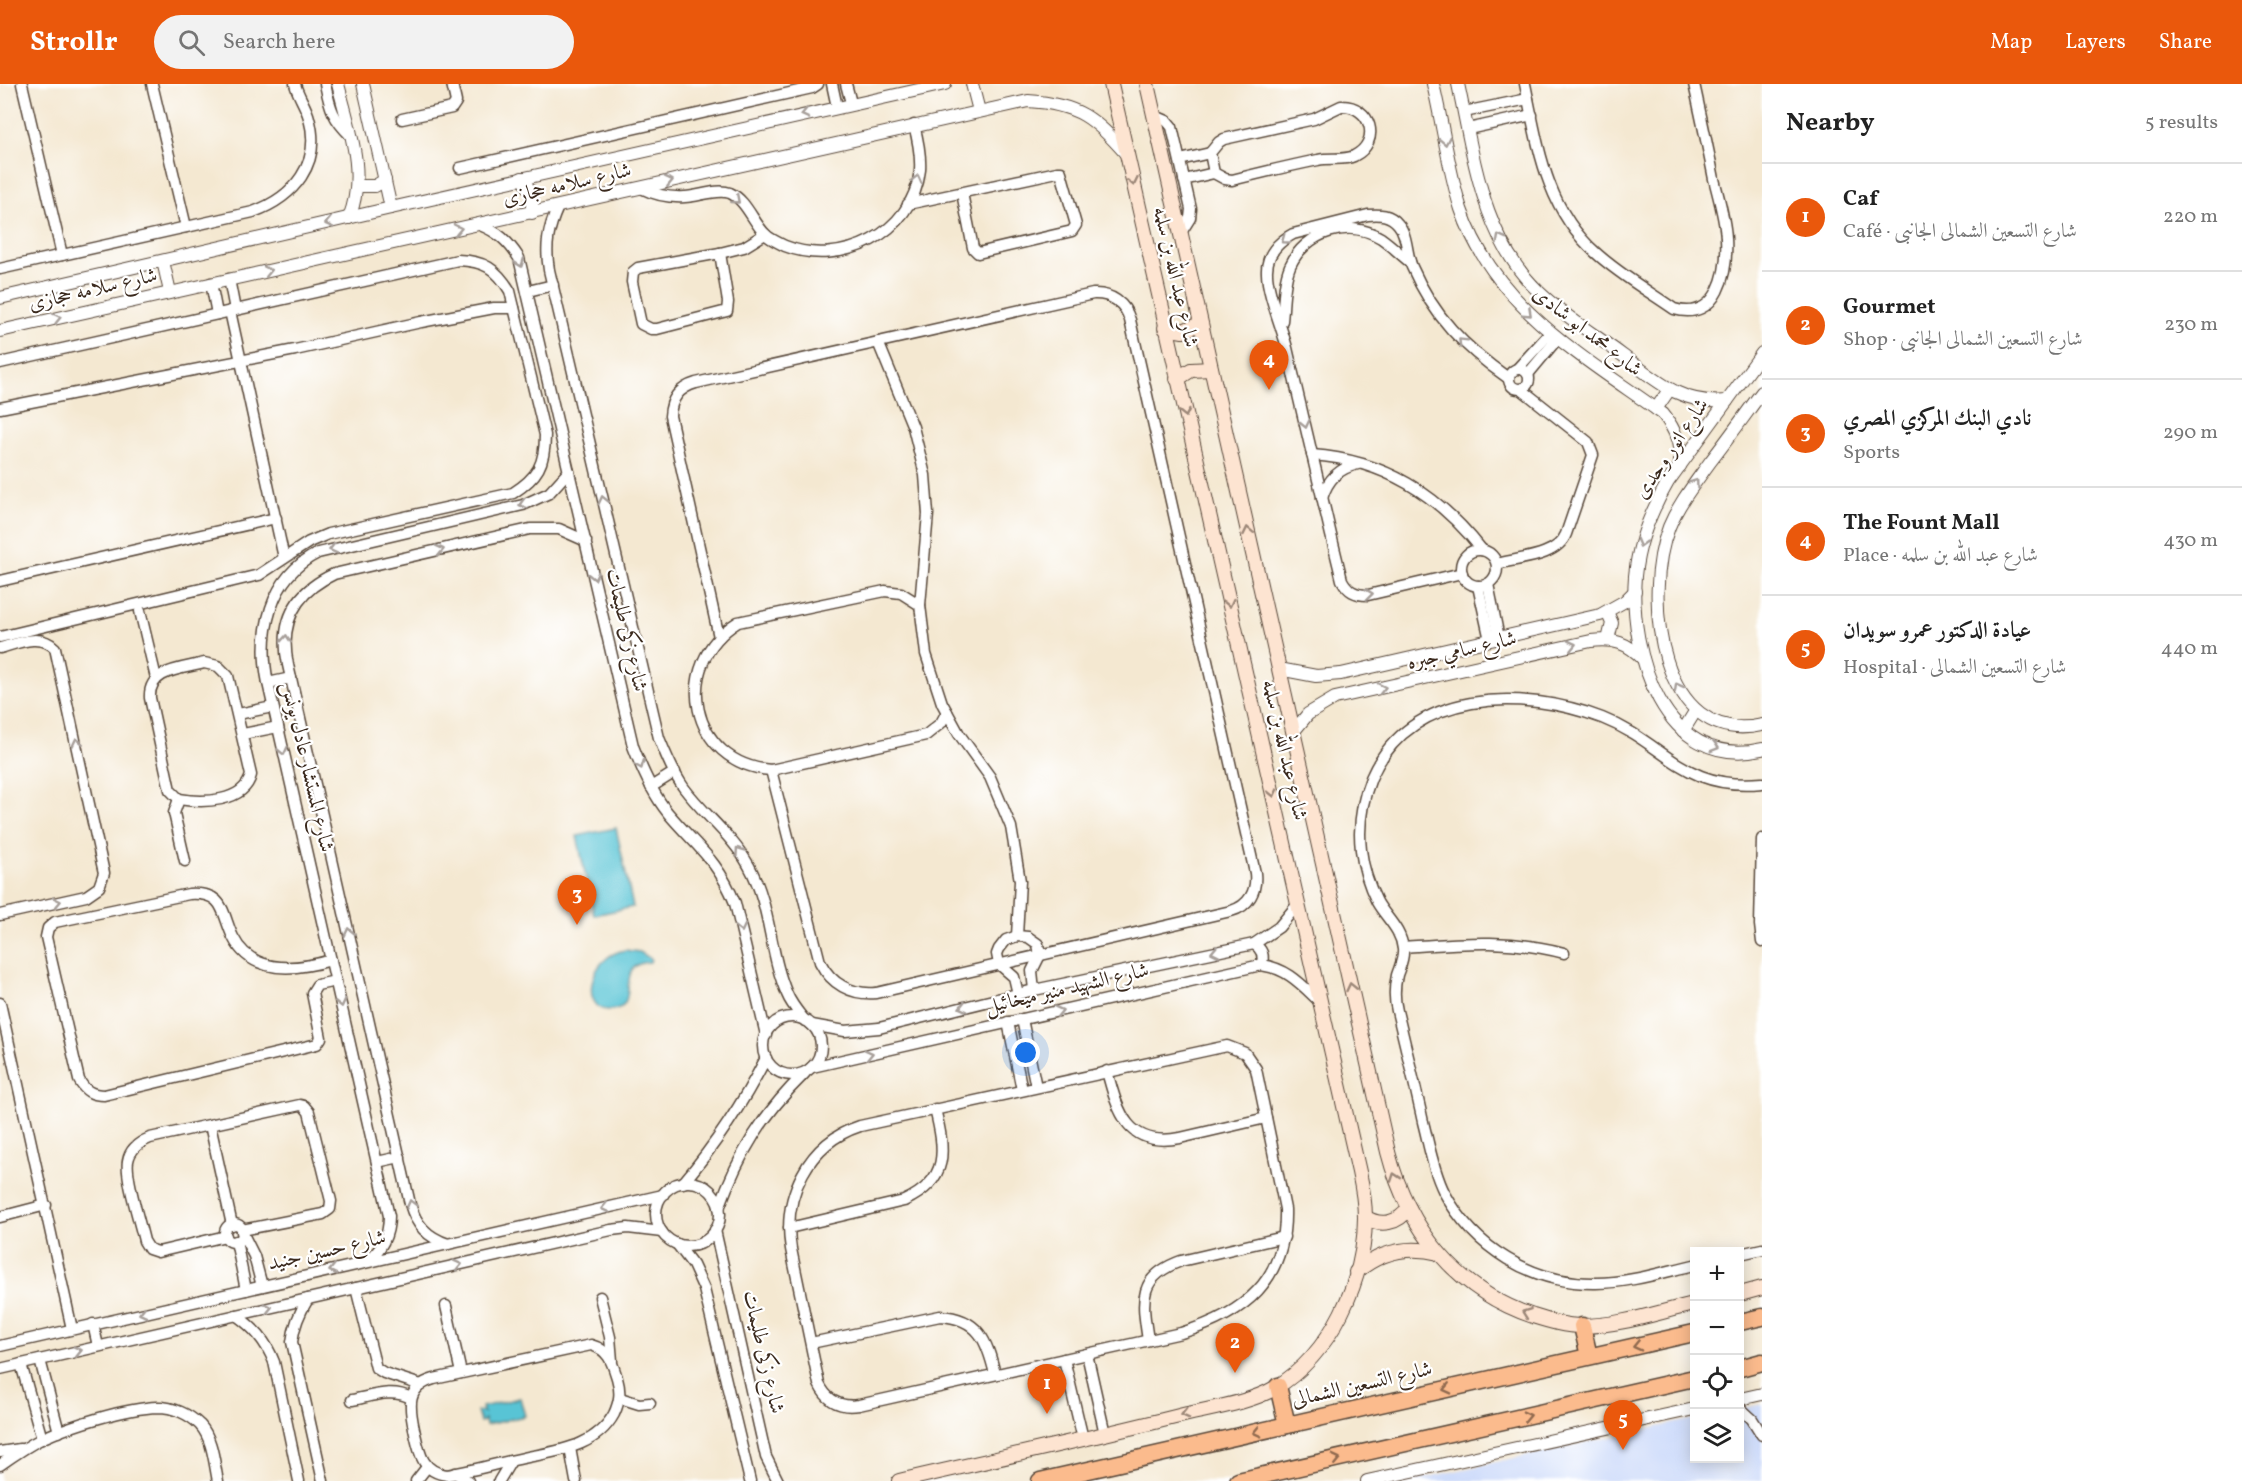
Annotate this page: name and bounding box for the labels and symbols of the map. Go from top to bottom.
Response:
one-way arrow [801,107,811,120]
one-way arrow [1438,136,1451,146]
street label: شارع سلامه حجازى [500,156,635,216]
one-way arrow [910,174,922,185]
one-way arrow [664,176,674,189]
one-way arrow [1126,177,1139,187]
one-way arrow [729,192,740,203]
street label: شارع عبد الله بن سلمه [1143,203,1209,351]
one-way arrow [324,215,334,228]
one-way arrow [453,223,463,236]
one-way arrow [1280,233,1291,244]
one-way arrow [1496,234,1507,245]
one-way arrow [513,258,526,268]
street label: شارع سلامه حجازى [26,261,161,321]
one-way arrow [263,265,273,278]
street label: شارع محمد ابو شادى [1525,280,1648,386]
one-way arrow [1522,306,1532,317]
one-way arrow [52,312,62,325]
one-way arrow [1459,338,1469,349]
pin: 4 [1250,340,1288,390]
street label: شارع انور وجدى [1628,393,1718,506]
one-way arrow [1178,408,1191,418]
one-way arrow [1297,418,1310,428]
one-way arrow [1688,479,1699,490]
one-way arrow [598,495,611,505]
one-way arrow [518,497,529,509]
one-way arrow [1242,526,1255,536]
one-way arrow [1636,537,1648,548]
one-way arrow [328,541,338,554]
one-way arrow [435,544,445,557]
street label: شارع زكى طليمات [596,565,654,695]
one-way arrow [586,571,599,581]
one-way arrow [1364,588,1374,601]
one-way arrow [1222,598,1235,608]
street label: شارع سامي جبره [1404,624,1520,680]
one-way arrow [279,634,292,643]
one-way arrow [1566,640,1576,653]
street label: شارع عبد الله بن سلمه [1252,676,1318,824]
street label: شارع المستشار عادل يونس [271,679,341,856]
one-way arrow [1376,683,1386,696]
one-way arrow [1674,683,1685,693]
one-way arrow [71,737,84,747]
one-way arrow [1710,740,1720,753]
one-way arrow [276,746,289,756]
one-way arrow [633,759,645,770]
one-way arrow [1265,788,1278,798]
one-way arrow [735,846,746,857]
pin: 3 [558,876,596,925]
one-way arrow [52,897,62,910]
one-way arrow [733,923,746,933]
one-way arrow [343,927,356,937]
one-way arrow [1210,945,1220,958]
street label: شارع الشهيد منير ميخائيل [982,956,1152,1024]
one-way arrow [1346,982,1359,992]
one-way arrow [333,997,346,1007]
one-way arrow [958,1000,968,1013]
one-way arrow [1054,1005,1064,1018]
your location [1011,1038,1040,1067]
one-way arrow [864,1048,874,1061]
one-way arrow [1390,1172,1403,1183]
one-way arrow [405,1199,418,1209]
one-way arrow [601,1200,611,1213]
street label: شارع حسين جنيد [265,1223,389,1281]
one-way arrow [453,1259,463,1272]
one-way arrow [329,1262,339,1275]
street label: شارع زكى طليمات [733,1287,791,1417]
one-way arrow [262,1302,272,1315]
one-way arrow [139,1306,149,1319]
one-way arrow [1521,1308,1531,1321]
pin: 2 [1216,1324,1254,1373]
one-way arrow [1633,1338,1643,1351]
one-way arrow [72,1345,82,1358]
street label: شارع التسعين الشمالى [1289,1355,1436,1417]
pin: 1 [1028,1364,1066,1414]
one-way arrow [1443,1381,1453,1394]
pin: 5 [1604,1400,1642,1450]
one-way arrow [1180,1407,1190,1420]
one-way arrow [1521,1410,1531,1423]
one-way arrow [1252,1425,1262,1438]
one-way arrow [1331,1453,1341,1466]

